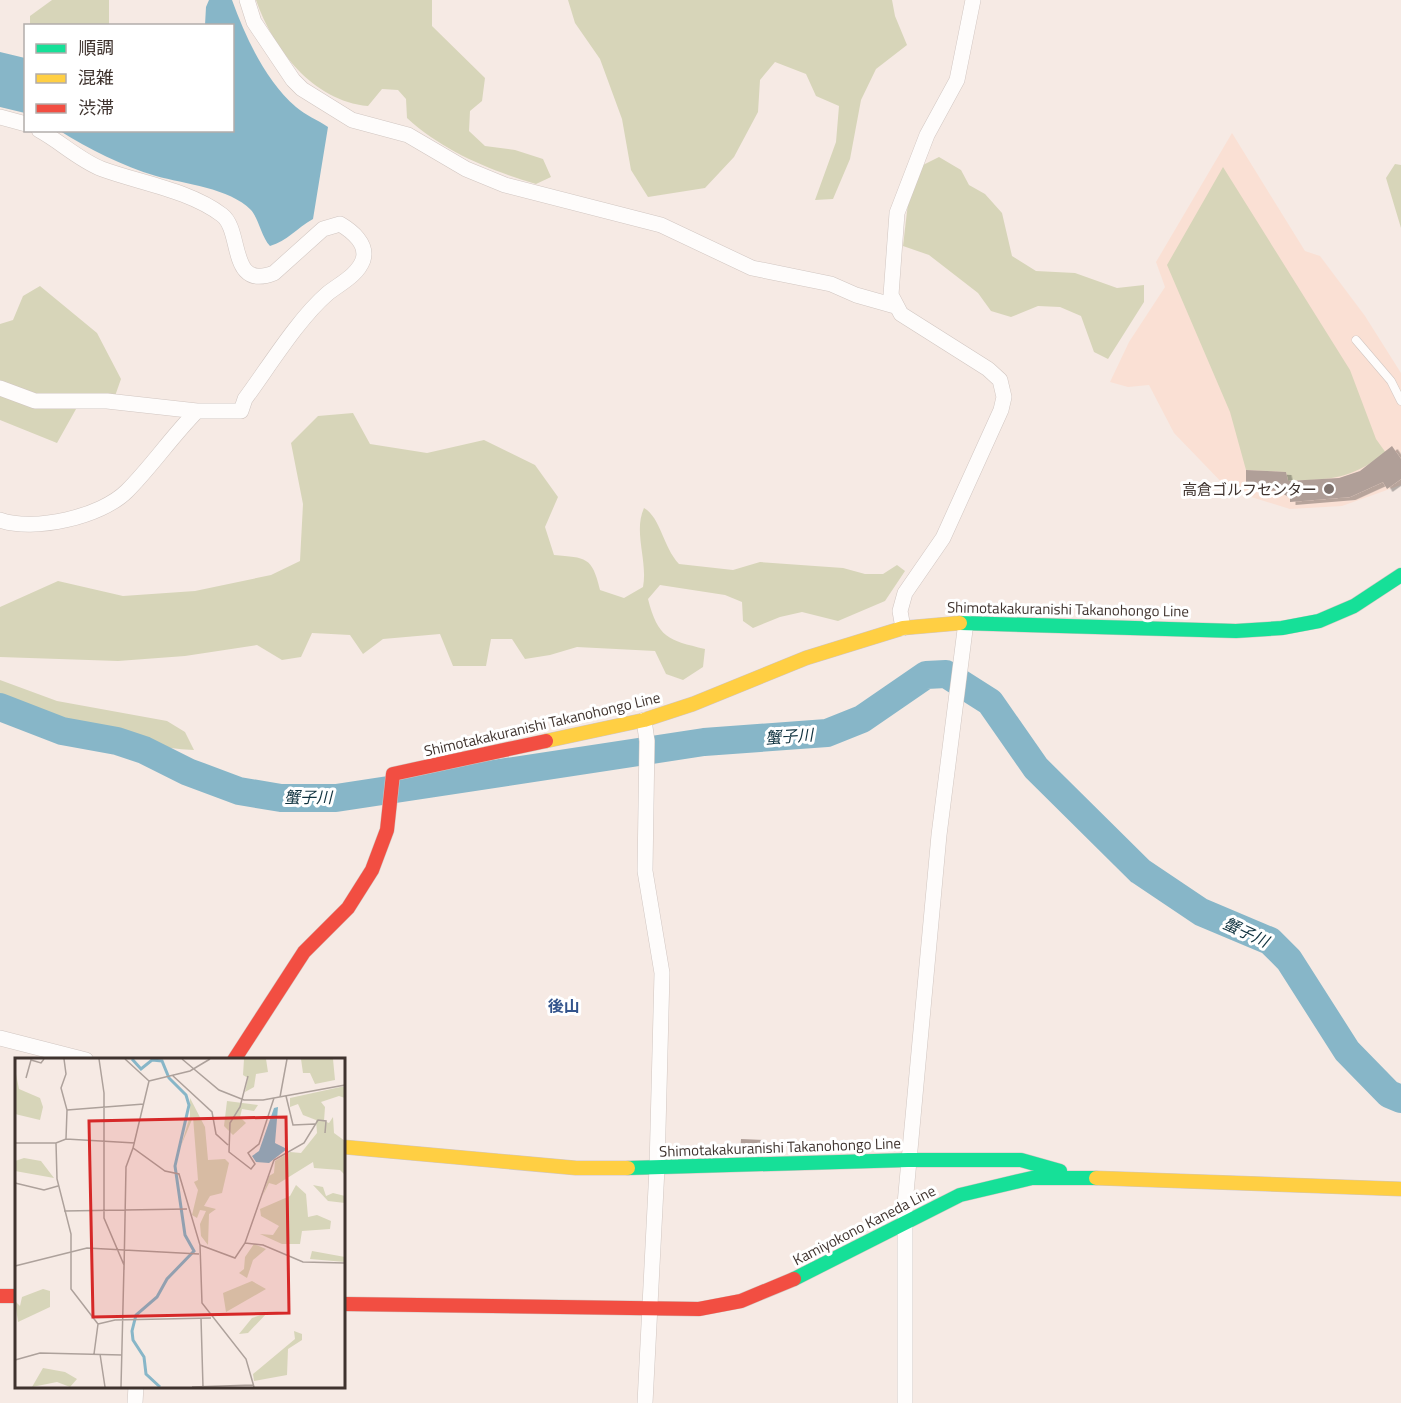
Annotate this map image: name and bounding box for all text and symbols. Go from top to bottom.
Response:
legend [24,24,234,132]
text: 順調 [78,34,114,61]
text: 混雑 [78,64,114,91]
text: 渋滞 [78,94,114,121]
place label: 高倉ゴルフセンター [1182,478,1317,501]
marker: 高倉ゴルフセンター [1322,482,1336,496]
street label: Shimotakakuranishi Takanohongo Line [947,595,1189,623]
street label: Shimotakakuranishi Takanohongo Line [422,686,662,762]
water label: 蟹子川 [764,722,816,750]
water label: 蟹子川 [284,785,334,809]
water label: 蟹子川 [1219,911,1275,954]
district label: 後山 [548,994,580,1018]
inset map [15,1058,345,1388]
street label: Shimotakakuranishi Takanohongo Line [659,1131,901,1163]
street label: Kamiyokono Kaneda Line [789,1179,939,1271]

